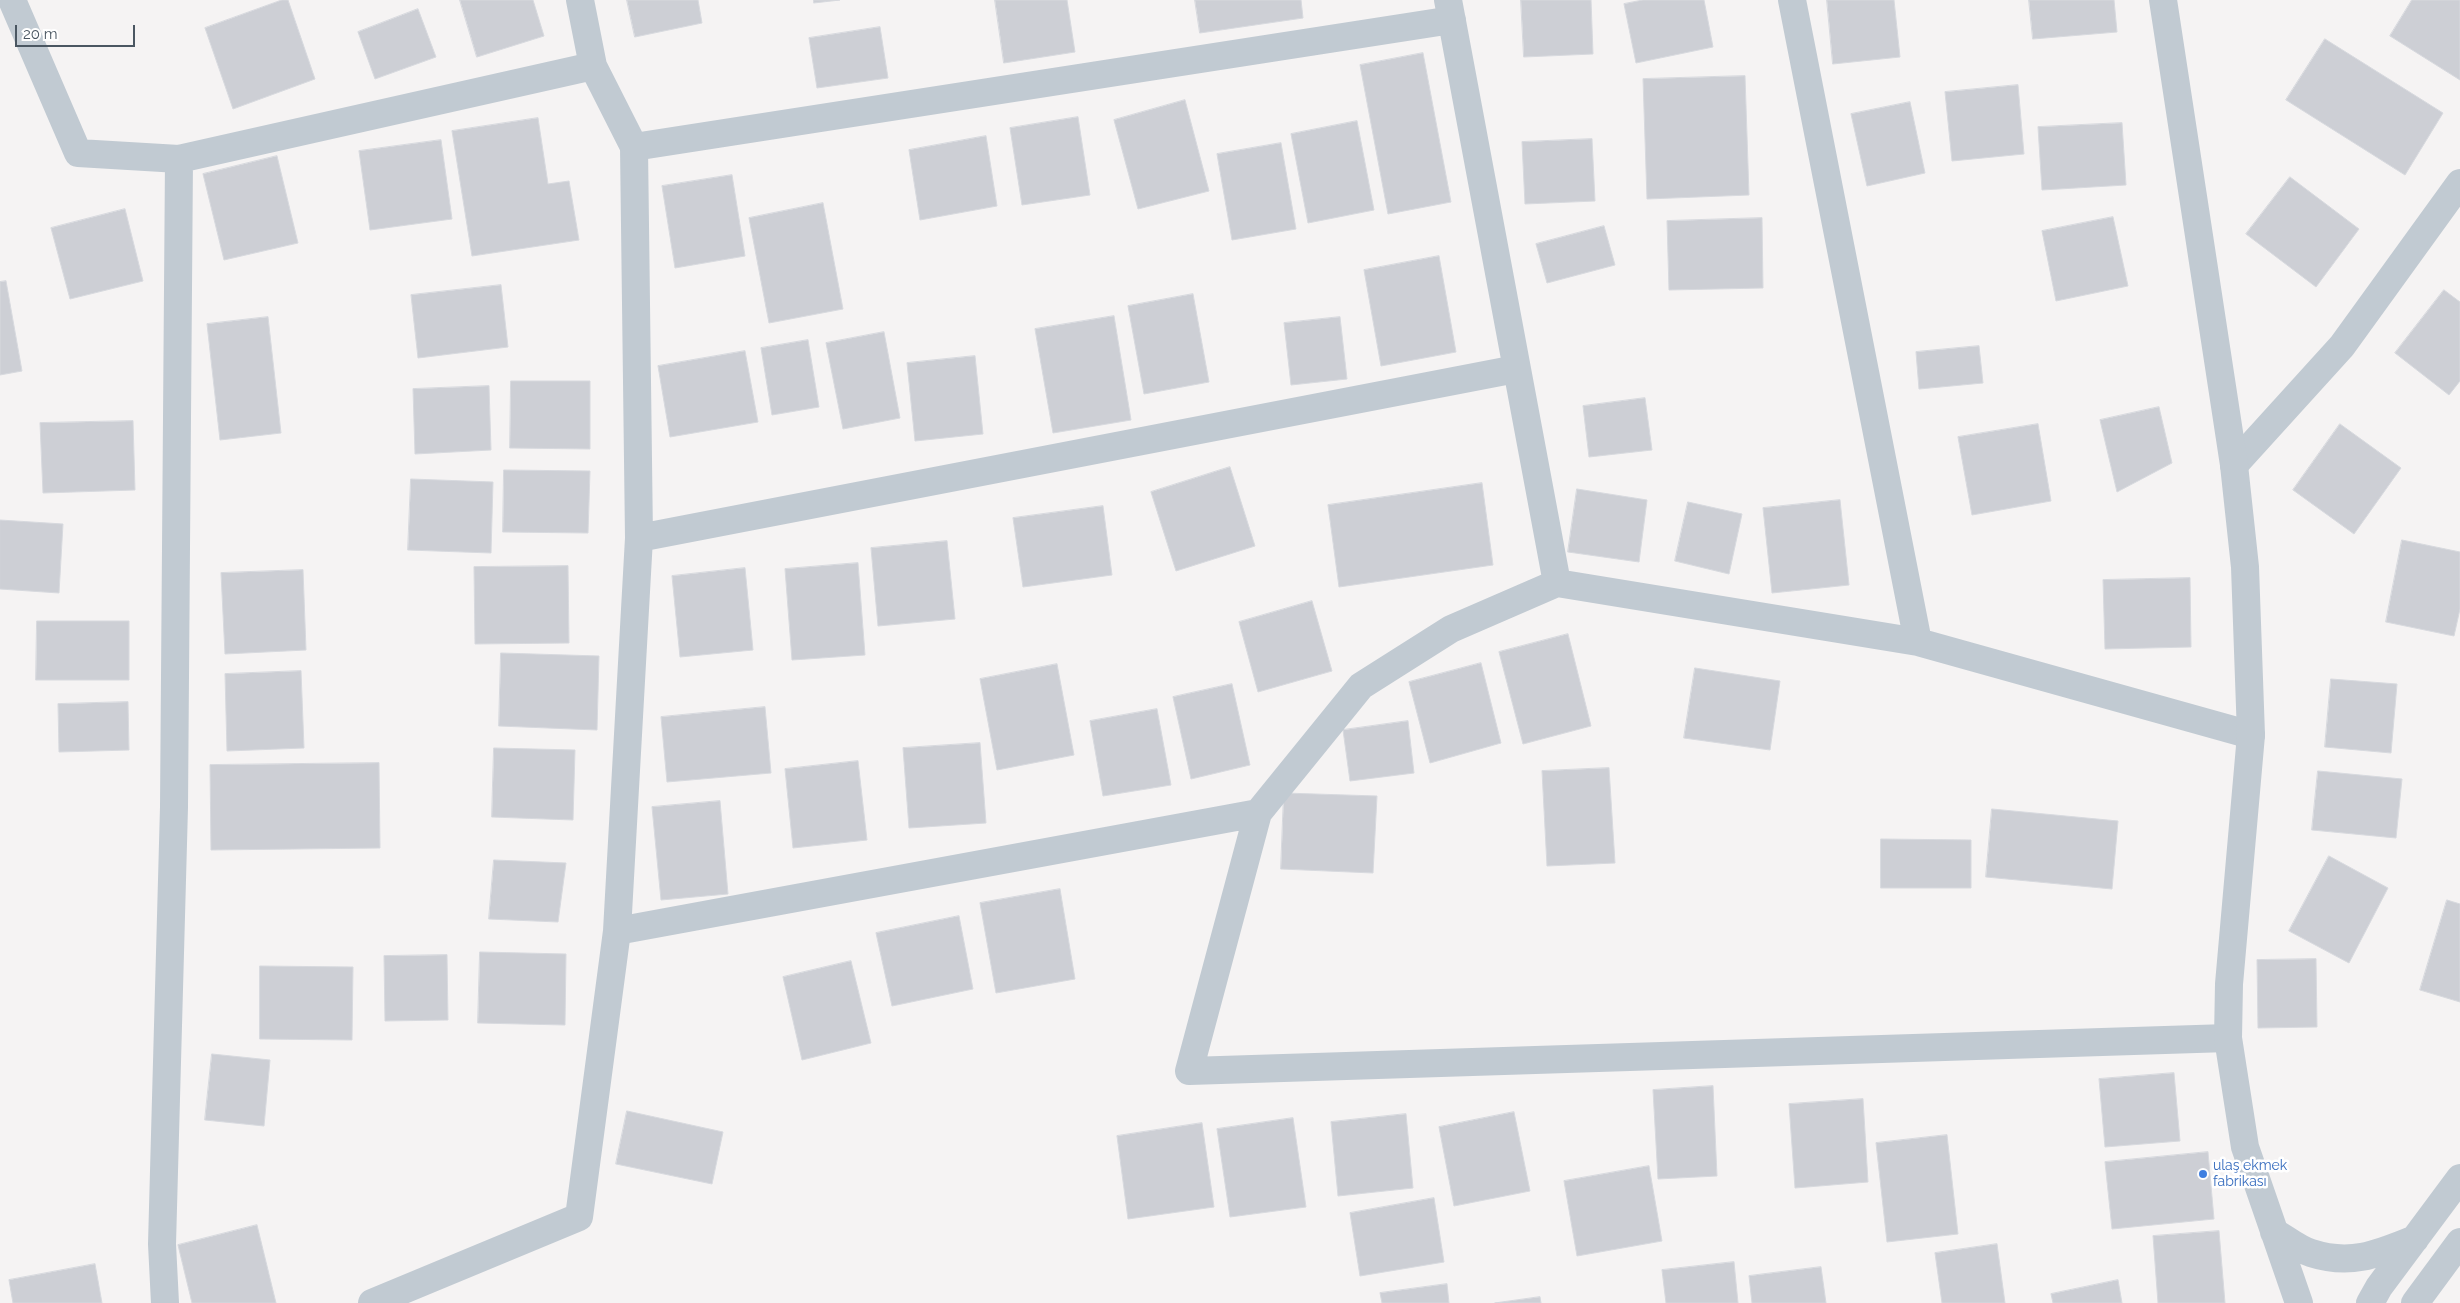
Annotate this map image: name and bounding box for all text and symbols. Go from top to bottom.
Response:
scale bar [18,15,138,47]
text: 20 m [23,25,58,43]
place label: ulaş ekmek fabrikası [2213,1158,2287,1190]
marker: ulaş ekmek fabrikası [2197,1168,2209,1180]

